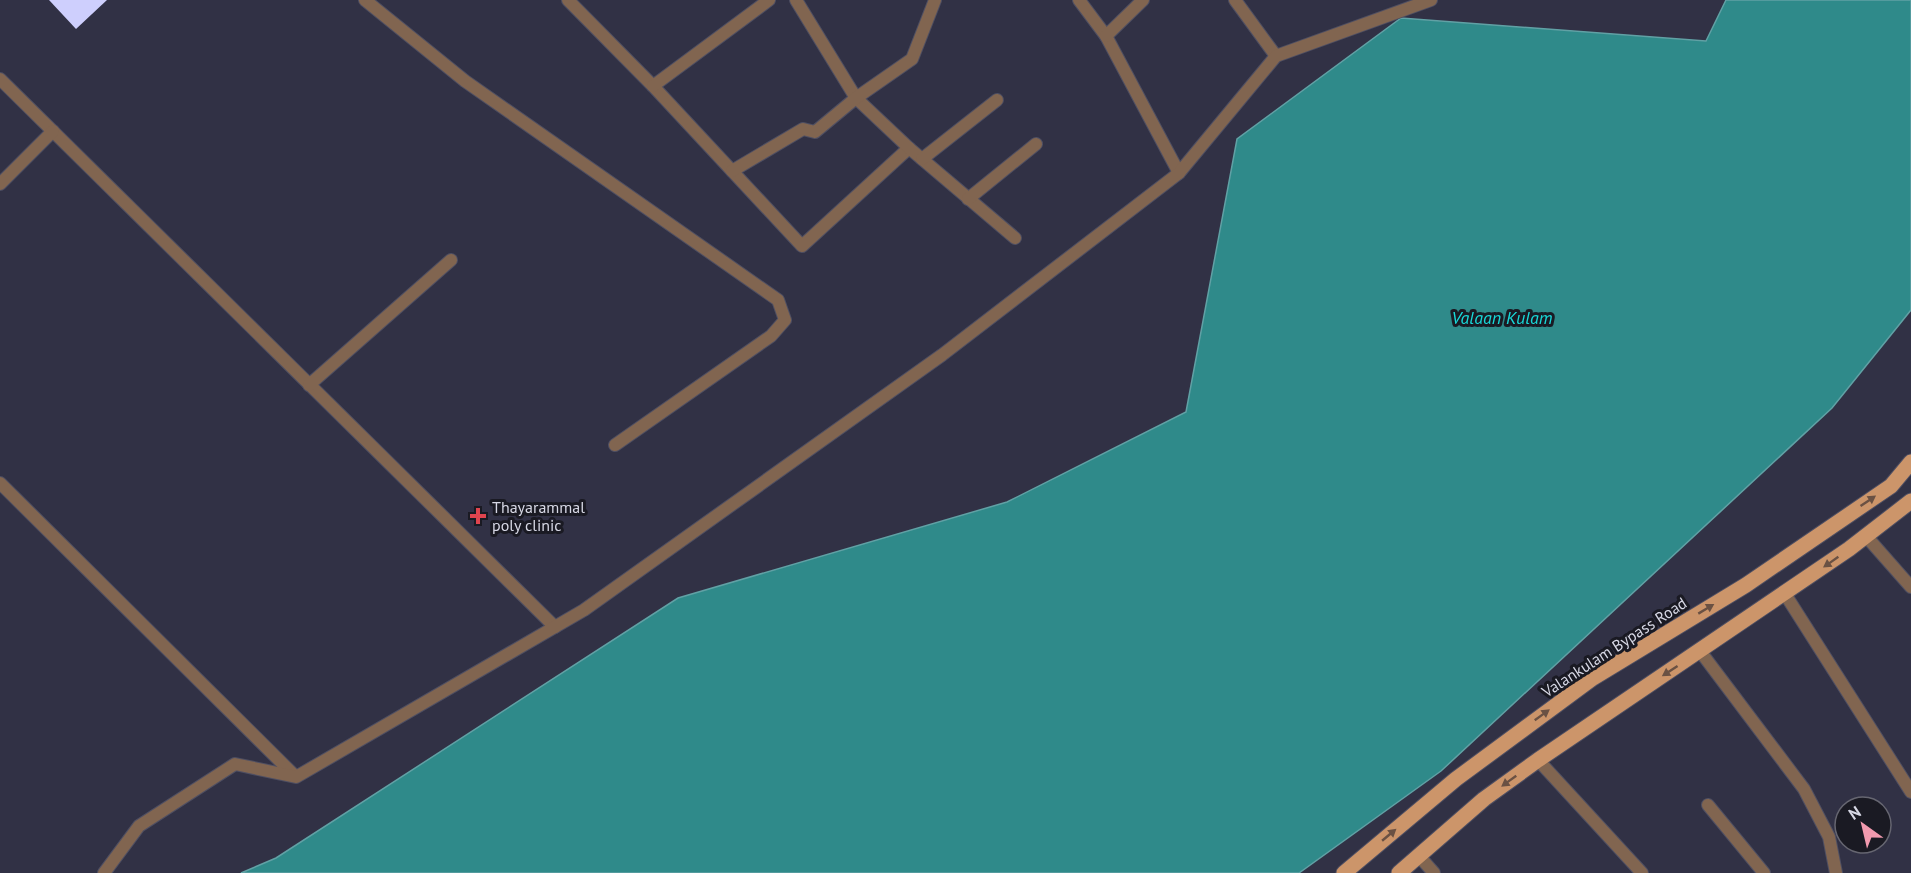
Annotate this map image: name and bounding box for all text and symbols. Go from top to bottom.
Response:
water label: Valaan Kulam [1452,306,1553,329]
one-way arrow [1860,496,1876,507]
place label: Thayarammal poly clinic [492,497,585,535]
marker: Thayarammal poly clinic [469,507,487,525]
one-way arrow [1824,556,1840,568]
street label: Valankulam Bypass Road [1537,593,1690,702]
one-way arrow [1698,604,1714,615]
one-way arrow [1662,665,1678,676]
one-way arrow [1535,710,1550,722]
one-way arrow [1501,775,1517,787]
north arrow [1833,795,1893,855]
text: N [1845,801,1865,824]
one-way arrow [1381,829,1397,842]

